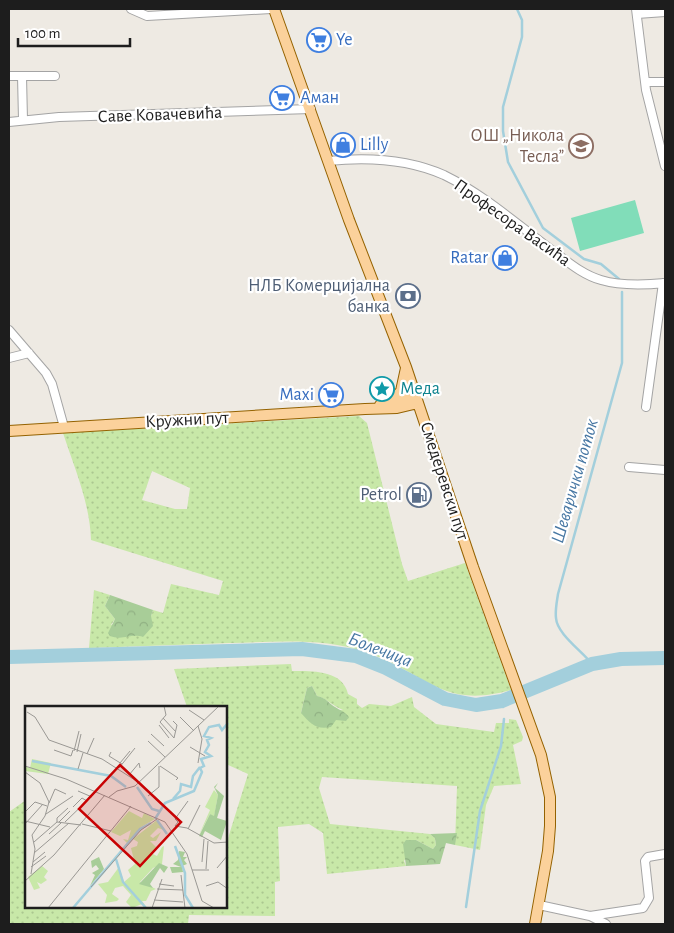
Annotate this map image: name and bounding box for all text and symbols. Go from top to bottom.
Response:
scale bar [18,15,130,47]
text: 100 m [25,26,60,41]
supermarket icon: Ye [306,27,332,53]
place label: Ye [336,31,353,49]
supermarket icon: Аман [269,85,295,111]
place label: Аман [300,89,339,107]
street label: Саве Ковачевића [97,104,223,126]
place label: ОШ „Никола Тесла” [471,127,564,166]
shop icon: Lilly [330,132,356,158]
school or university icon: ОШ „Никола Тесла” [568,133,594,159]
place label: Lilly [360,136,389,154]
street label: Професора Васића [450,176,574,270]
shop icon: Ratar [492,245,518,271]
place label: Ratar [450,249,488,267]
place label: НЛБ Комерцијална банка [248,277,390,316]
bank icon: НЛБ Комерцијална банка [395,283,421,309]
place icon: Меда [369,376,395,402]
place label: Меда [400,380,440,398]
supermarket icon: Maxi [318,382,344,408]
place label: Maxi [279,386,314,404]
street label: Кружни пут [145,409,230,431]
water label: Шеварички поток [548,417,602,545]
street label: Смедеревски пут [416,420,472,543]
fuel station icon: Petrol [406,482,432,508]
place label: Petrol [360,486,402,504]
water label: Болечица [346,629,414,671]
inset map [25,706,228,908]

